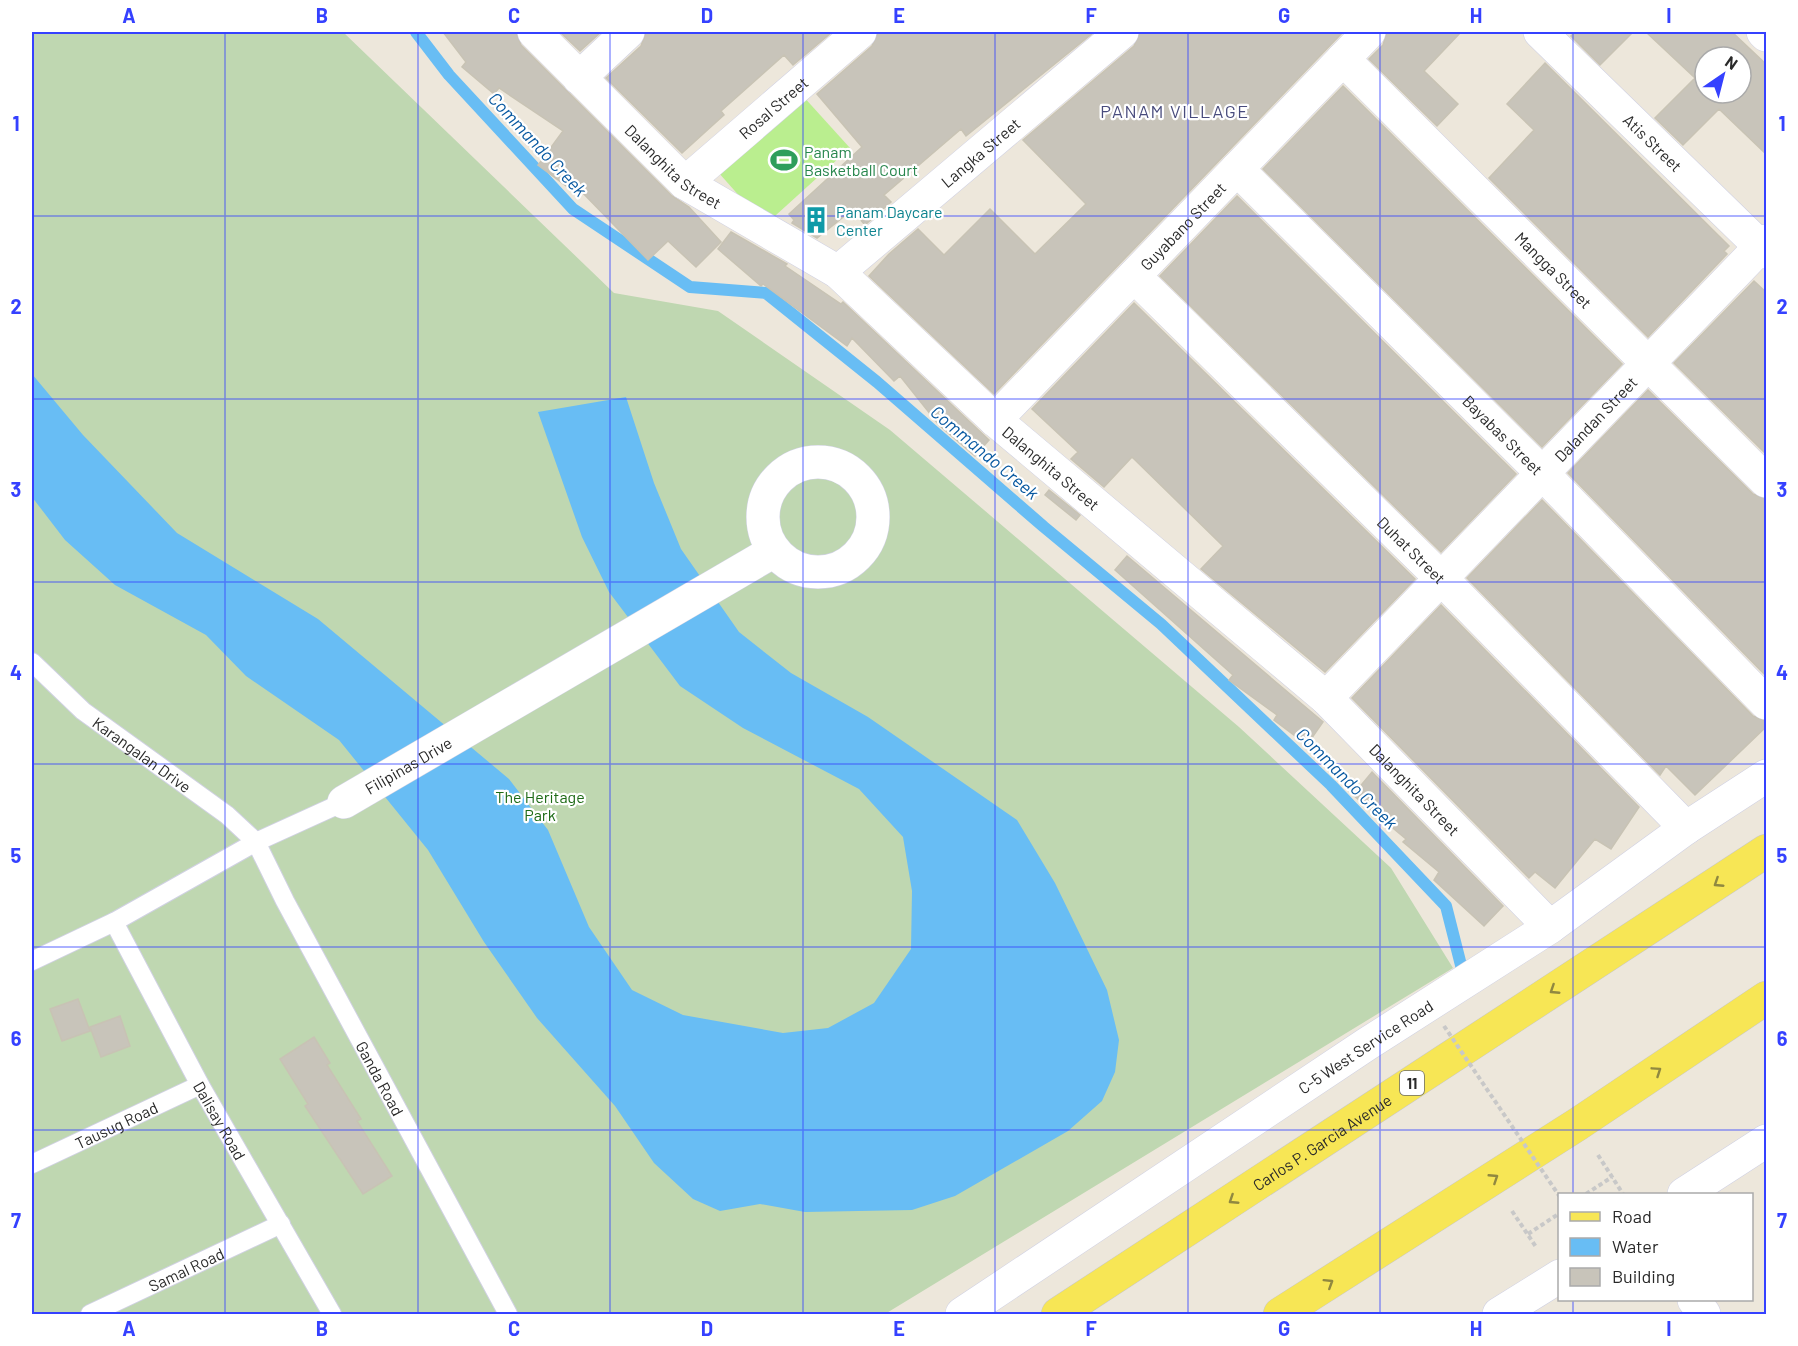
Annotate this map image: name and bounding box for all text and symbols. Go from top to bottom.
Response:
text: A [122,3,136,27]
text: B [316,3,328,27]
text: C [508,3,520,27]
text: D [701,3,713,27]
text: E [893,3,905,27]
text: F [1085,3,1097,27]
text: G [1278,3,1290,27]
text: H [1470,3,1482,27]
text: I [1666,3,1672,27]
north arrow [1693,45,1753,105]
text: N [1722,51,1742,73]
street label: Rosal Street [734,72,811,142]
water label: Commando Creek [484,87,592,201]
district label: PANAM VILLAGE [1100,100,1250,122]
street label: Atis Street [1620,110,1686,175]
text: 1 [12,111,20,135]
text: 1 [1778,111,1786,135]
street label: Langka Street [937,113,1023,191]
street label: Dalanghita Street [622,120,725,212]
place label: Panam Basketball Court [804,142,918,179]
sports icon: Panam Basketball Court [769,145,799,175]
street label: Guyabano Street [1136,178,1229,274]
place label: Panam Daycare Center [836,202,943,239]
building icon: Panam Daycare Center [801,205,831,235]
street label: Mangga Street [1512,227,1596,312]
text: 2 [10,294,22,318]
text: 2 [1776,294,1788,318]
street label: Dalandan Street [1550,372,1640,465]
street label: Bayabas Street [1459,391,1547,478]
water label: Commando Creek [926,400,1044,504]
street label: Dalanghita Street [999,421,1104,513]
text: 3 [11,477,21,501]
text: 3 [1777,477,1787,501]
street label: Duhat Street [1374,512,1450,587]
text: 4 [10,660,22,684]
text: 4 [1776,660,1788,684]
street label: Karangalan Drive [90,712,195,796]
water label: Commando Creek [1292,723,1403,834]
street label: Filipinas Drive [361,732,455,797]
street label: Dalanghita Street [1366,739,1464,839]
park label: The Heritage Park [495,787,585,824]
text: 5 [11,843,22,867]
text: 5 [1777,843,1788,867]
one-way arrow [1713,876,1724,887]
one-way arrow [1550,983,1561,994]
street label: C-5 West Service Road [1294,995,1436,1097]
text: 6 [11,1026,22,1050]
text: 6 [1777,1026,1788,1050]
street label: Ganda Road [353,1038,408,1119]
one-way arrow [1650,1068,1661,1079]
road number: 11 [1400,1071,1424,1095]
street label: Dalisay Road [190,1078,250,1163]
street label: Carlos P. Garcia Avenue [1249,1089,1395,1194]
street label: Tausug Road [72,1097,161,1152]
one-way arrow [1488,1174,1498,1186]
one-way arrow [1229,1193,1240,1204]
legend [1558,1193,1753,1301]
text: Road [1612,1205,1652,1227]
text: 7 [11,1208,21,1232]
text: 7 [1777,1208,1787,1232]
text: Water [1612,1235,1659,1257]
street label: Samal Road [145,1243,227,1295]
text: Building [1612,1265,1675,1287]
one-way arrow [1322,1279,1333,1290]
text: A [122,1316,136,1340]
text: B [316,1316,328,1340]
text: C [508,1316,520,1340]
text: D [701,1316,713,1340]
text: E [893,1316,905,1340]
text: F [1085,1316,1097,1340]
text: G [1278,1316,1290,1340]
text: H [1470,1316,1482,1340]
text: I [1666,1316,1672,1340]

